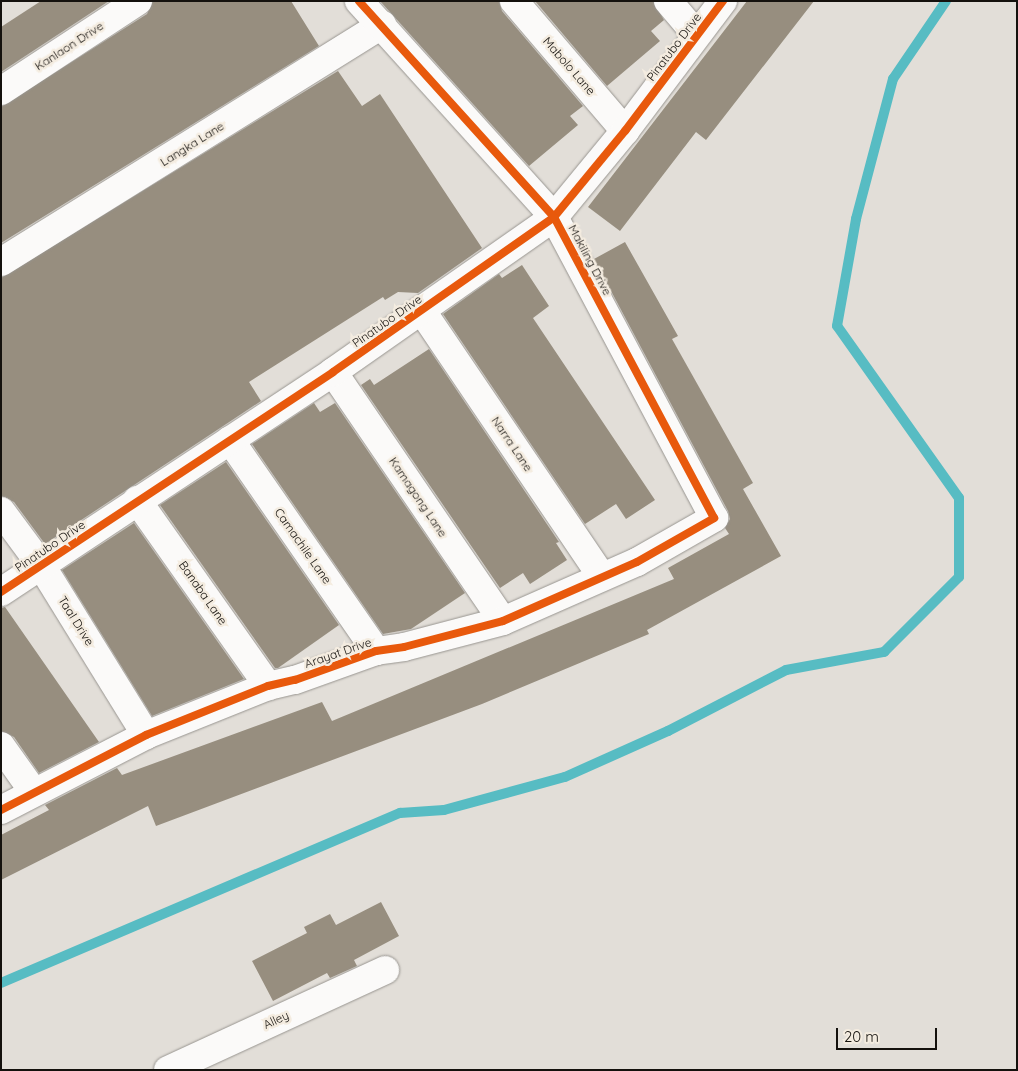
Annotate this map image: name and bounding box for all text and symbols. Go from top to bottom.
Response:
street label: Pinatubo Drive [644,10,704,84]
street label: Kanlaon Drive [32,19,106,73]
street label: Mabolo Lane [540,34,598,98]
street label: Langka Lane [157,119,227,169]
street label: Makiling Drive [565,222,615,298]
street label: Pinatubo Drive [349,292,425,350]
street label: Narra Lane [488,414,536,474]
street label: Kamagong Lane [386,454,450,540]
street label: Camachile Lane [272,505,334,587]
street label: Pinatubo Drive [12,517,88,575]
street label: Banaba Lane [176,558,230,628]
street label: Taal Drive [55,594,97,648]
street label: Arayat Drive [303,635,373,671]
street label: Alley [261,1008,291,1032]
scale bar [838,1018,939,1050]
text: 20 m [844,1027,879,1046]

